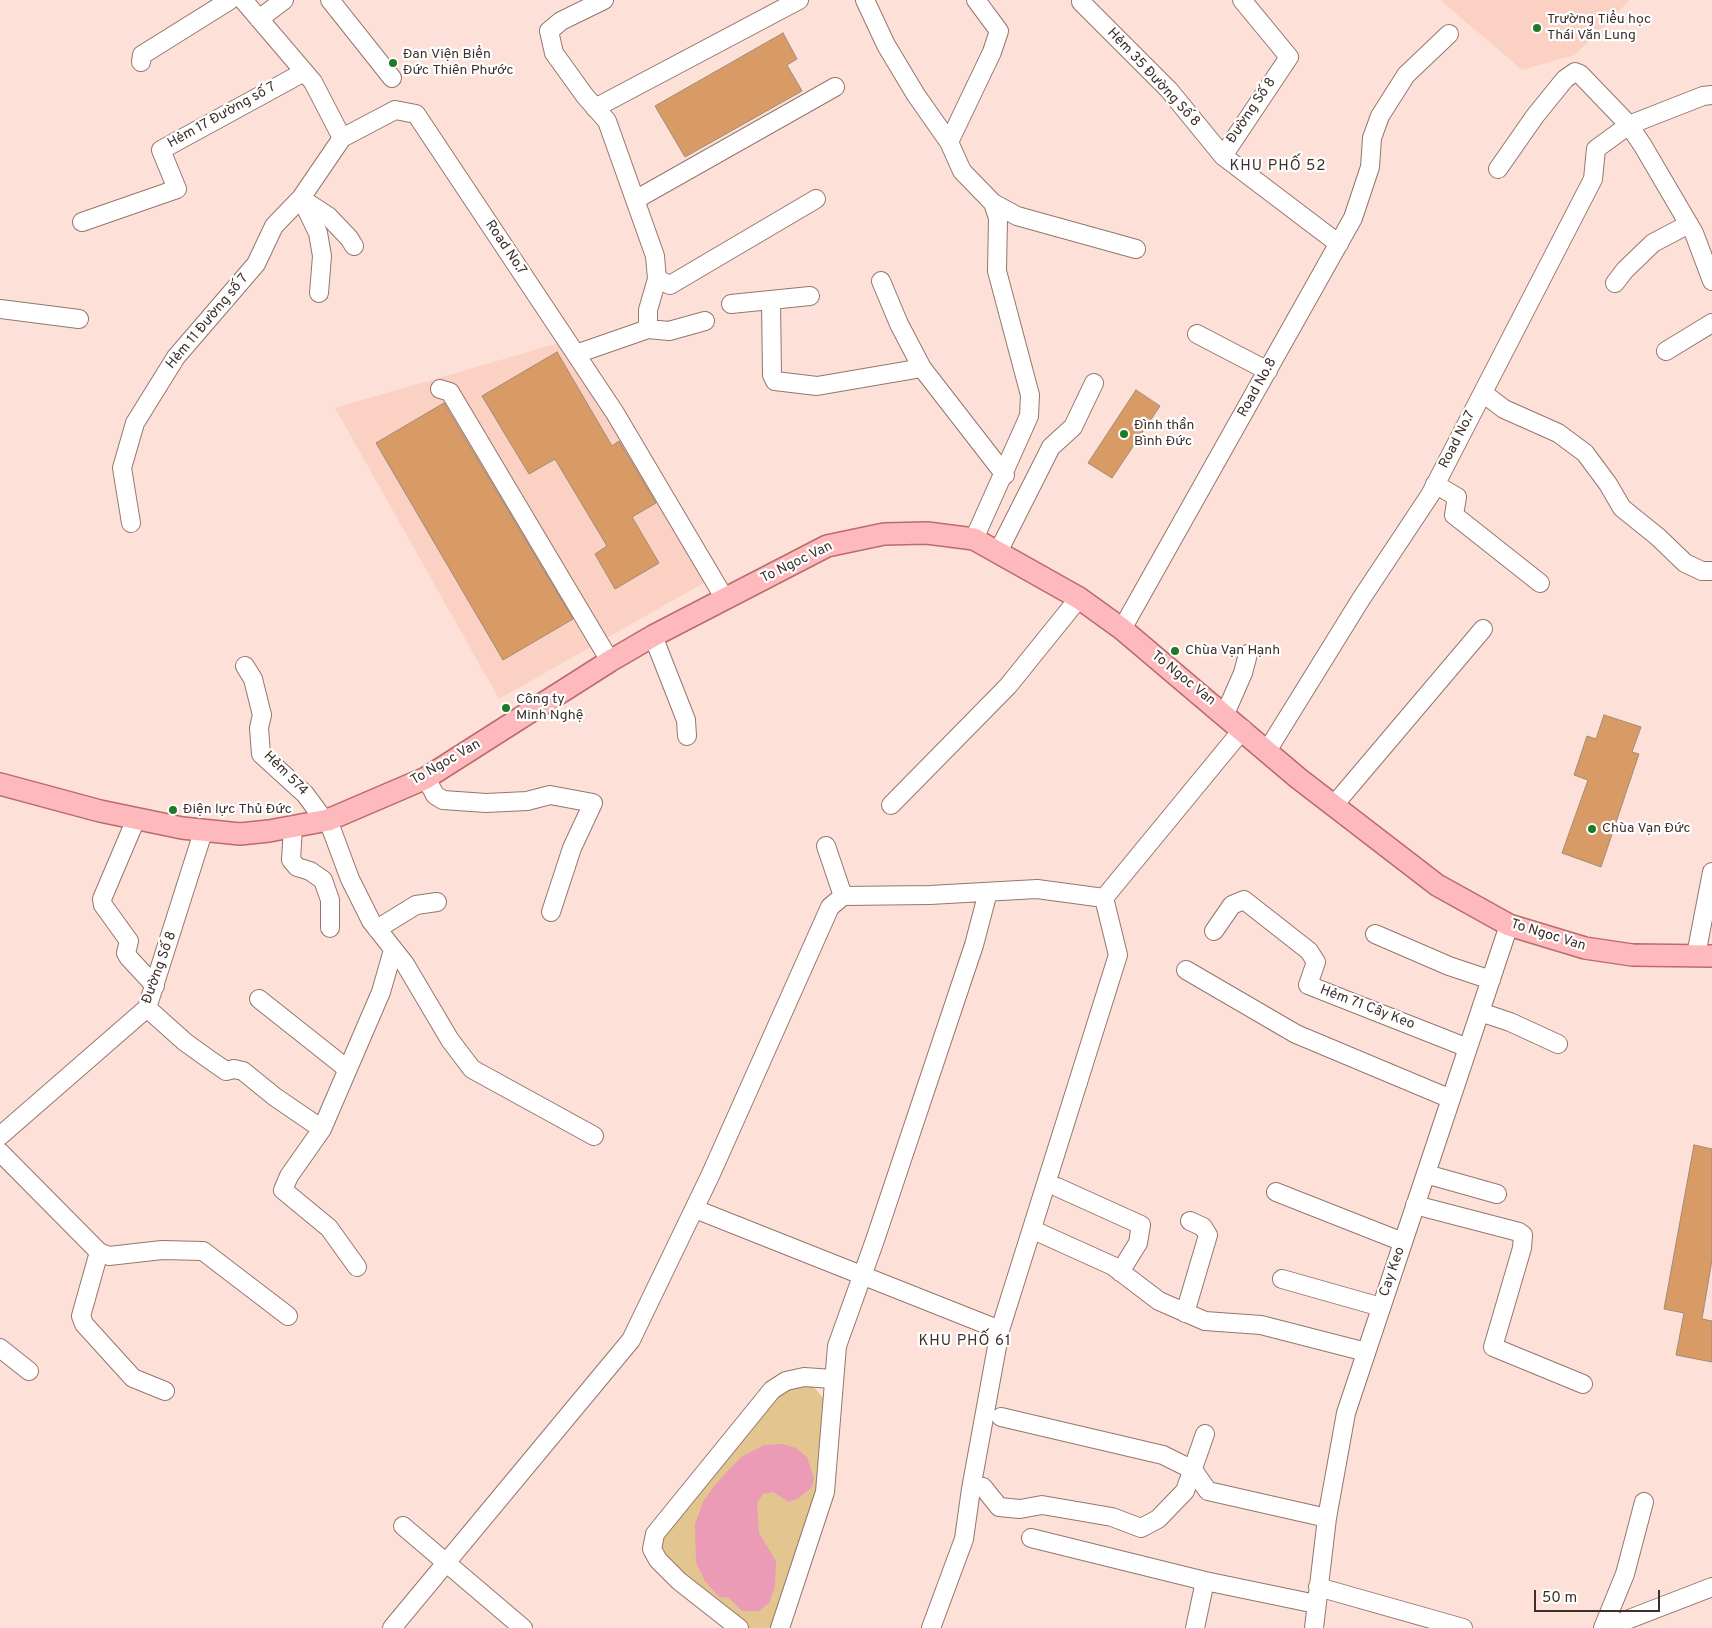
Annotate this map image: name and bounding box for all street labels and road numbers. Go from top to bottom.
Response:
street label: Hẻm 35 Đường Số 8 [1103,25,1203,131]
street label: Đường Số 8 [1224,75,1280,147]
street label: Hẻm 17 Đường số 7 [165,79,279,153]
street label: Road No.7 [481,217,529,279]
street label: Hẻm 11 Đường số 7 [163,271,253,373]
street label: Road No.8 [1235,355,1281,421]
street label: Road No.7 [1436,408,1480,472]
street label: To Ngoc Van [758,538,836,588]
street label: To Ngoc Van [1148,648,1218,710]
street label: To Ngoc Van [408,736,484,790]
street label: Hẻm 574 [259,748,311,800]
street label: To Ngoc Van [1508,917,1588,955]
street label: Đường Số 8 [139,929,181,1007]
street label: Hẻm 71 Cây Keo [1317,982,1417,1034]
street label: Cay Keo [1377,1245,1409,1299]

